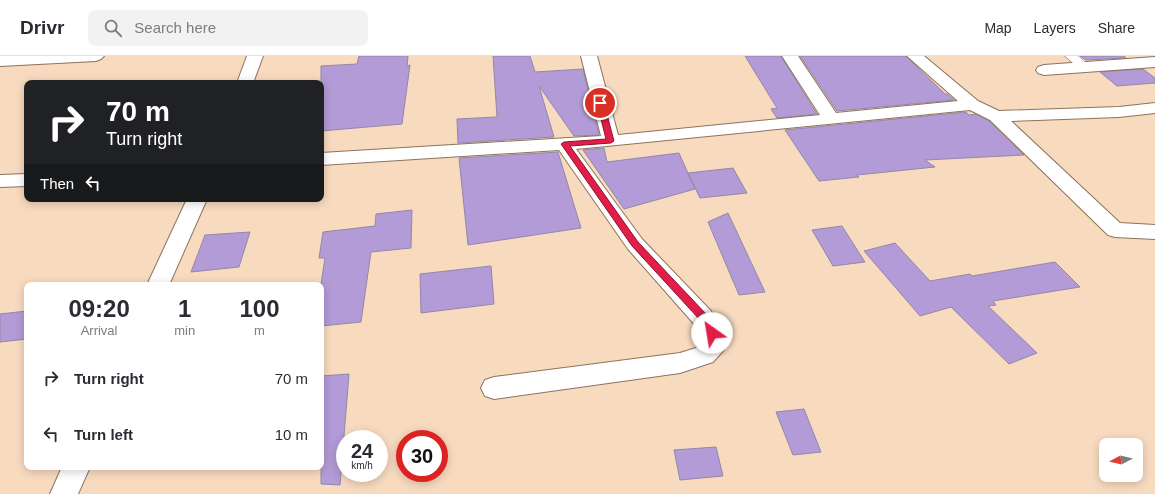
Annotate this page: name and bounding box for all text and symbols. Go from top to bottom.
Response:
search box [88,10,368,46]
text: Drivr [20,17,64,38]
icon: search [102,17,124,39]
text: Search here [134,19,216,36]
text: Map [984,20,1012,36]
text: Layers [1034,20,1076,36]
text: Share [1098,20,1135,36]
pin [583,86,617,120]
icon: arrive [589,92,611,114]
icon: right [40,96,92,148]
text: 70 m [106,96,170,127]
text: Turn right [106,129,182,149]
icon: left [82,172,104,194]
text: Then [40,175,74,192]
text: 09:20 [68,295,130,322]
text: 1 [178,295,191,322]
text: 100 [240,295,280,322]
position arrow [691,312,733,354]
text: Arrival [81,323,118,338]
text: min [174,323,195,338]
text: m [254,323,265,338]
icon: right [40,367,62,389]
text: Turn right [74,370,144,387]
text: 70 m [275,370,308,387]
icon: left [40,423,62,445]
text: Turn left [74,426,133,443]
text: 10 m [275,426,308,443]
speed limit sign: 30 [396,430,448,482]
north arrow [1099,438,1143,482]
map controls [1099,438,1143,482]
text: 24 [351,440,373,462]
text: km/h [351,460,373,471]

